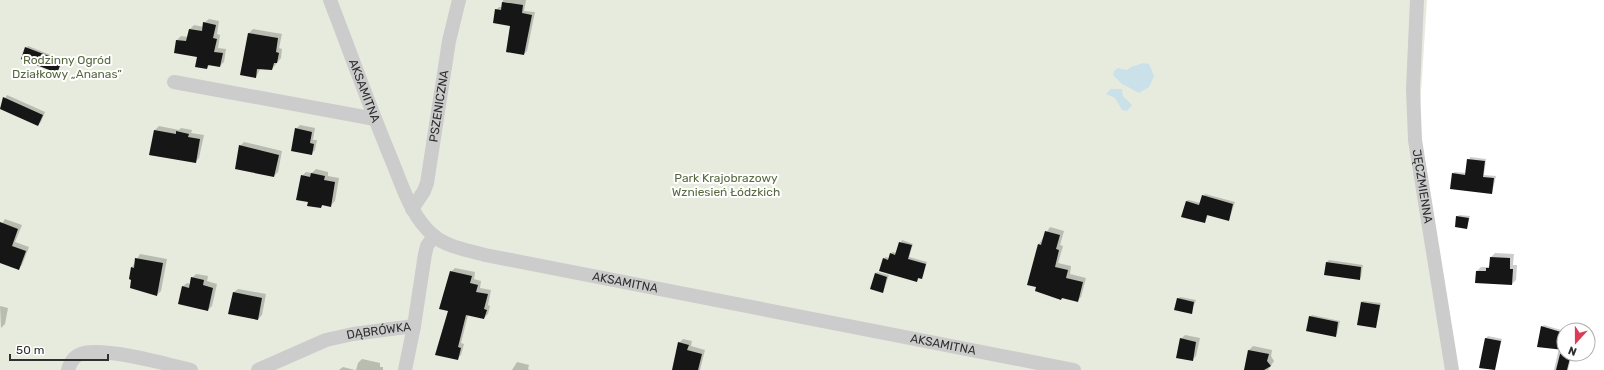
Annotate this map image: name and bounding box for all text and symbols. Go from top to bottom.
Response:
park label: Rodzinny Ogród Działkowy „Ananas” [12,53,122,81]
street label: AKSAMITNA [346,57,383,124]
street label: PSZENICZNA [426,69,451,143]
street label: JĘCZMIENNA [1410,148,1435,224]
park label: Park Krajobrazowy Wzniesień Łódzkich [672,171,780,199]
street label: AKSAMITNA [591,269,659,296]
street label: DĄBRÓWKA [345,319,412,342]
north arrow [1556,322,1596,362]
street label: AKSAMITNA [909,331,977,358]
scale bar [10,336,108,362]
text: 50 m [16,343,44,357]
text: N [1566,343,1579,358]

